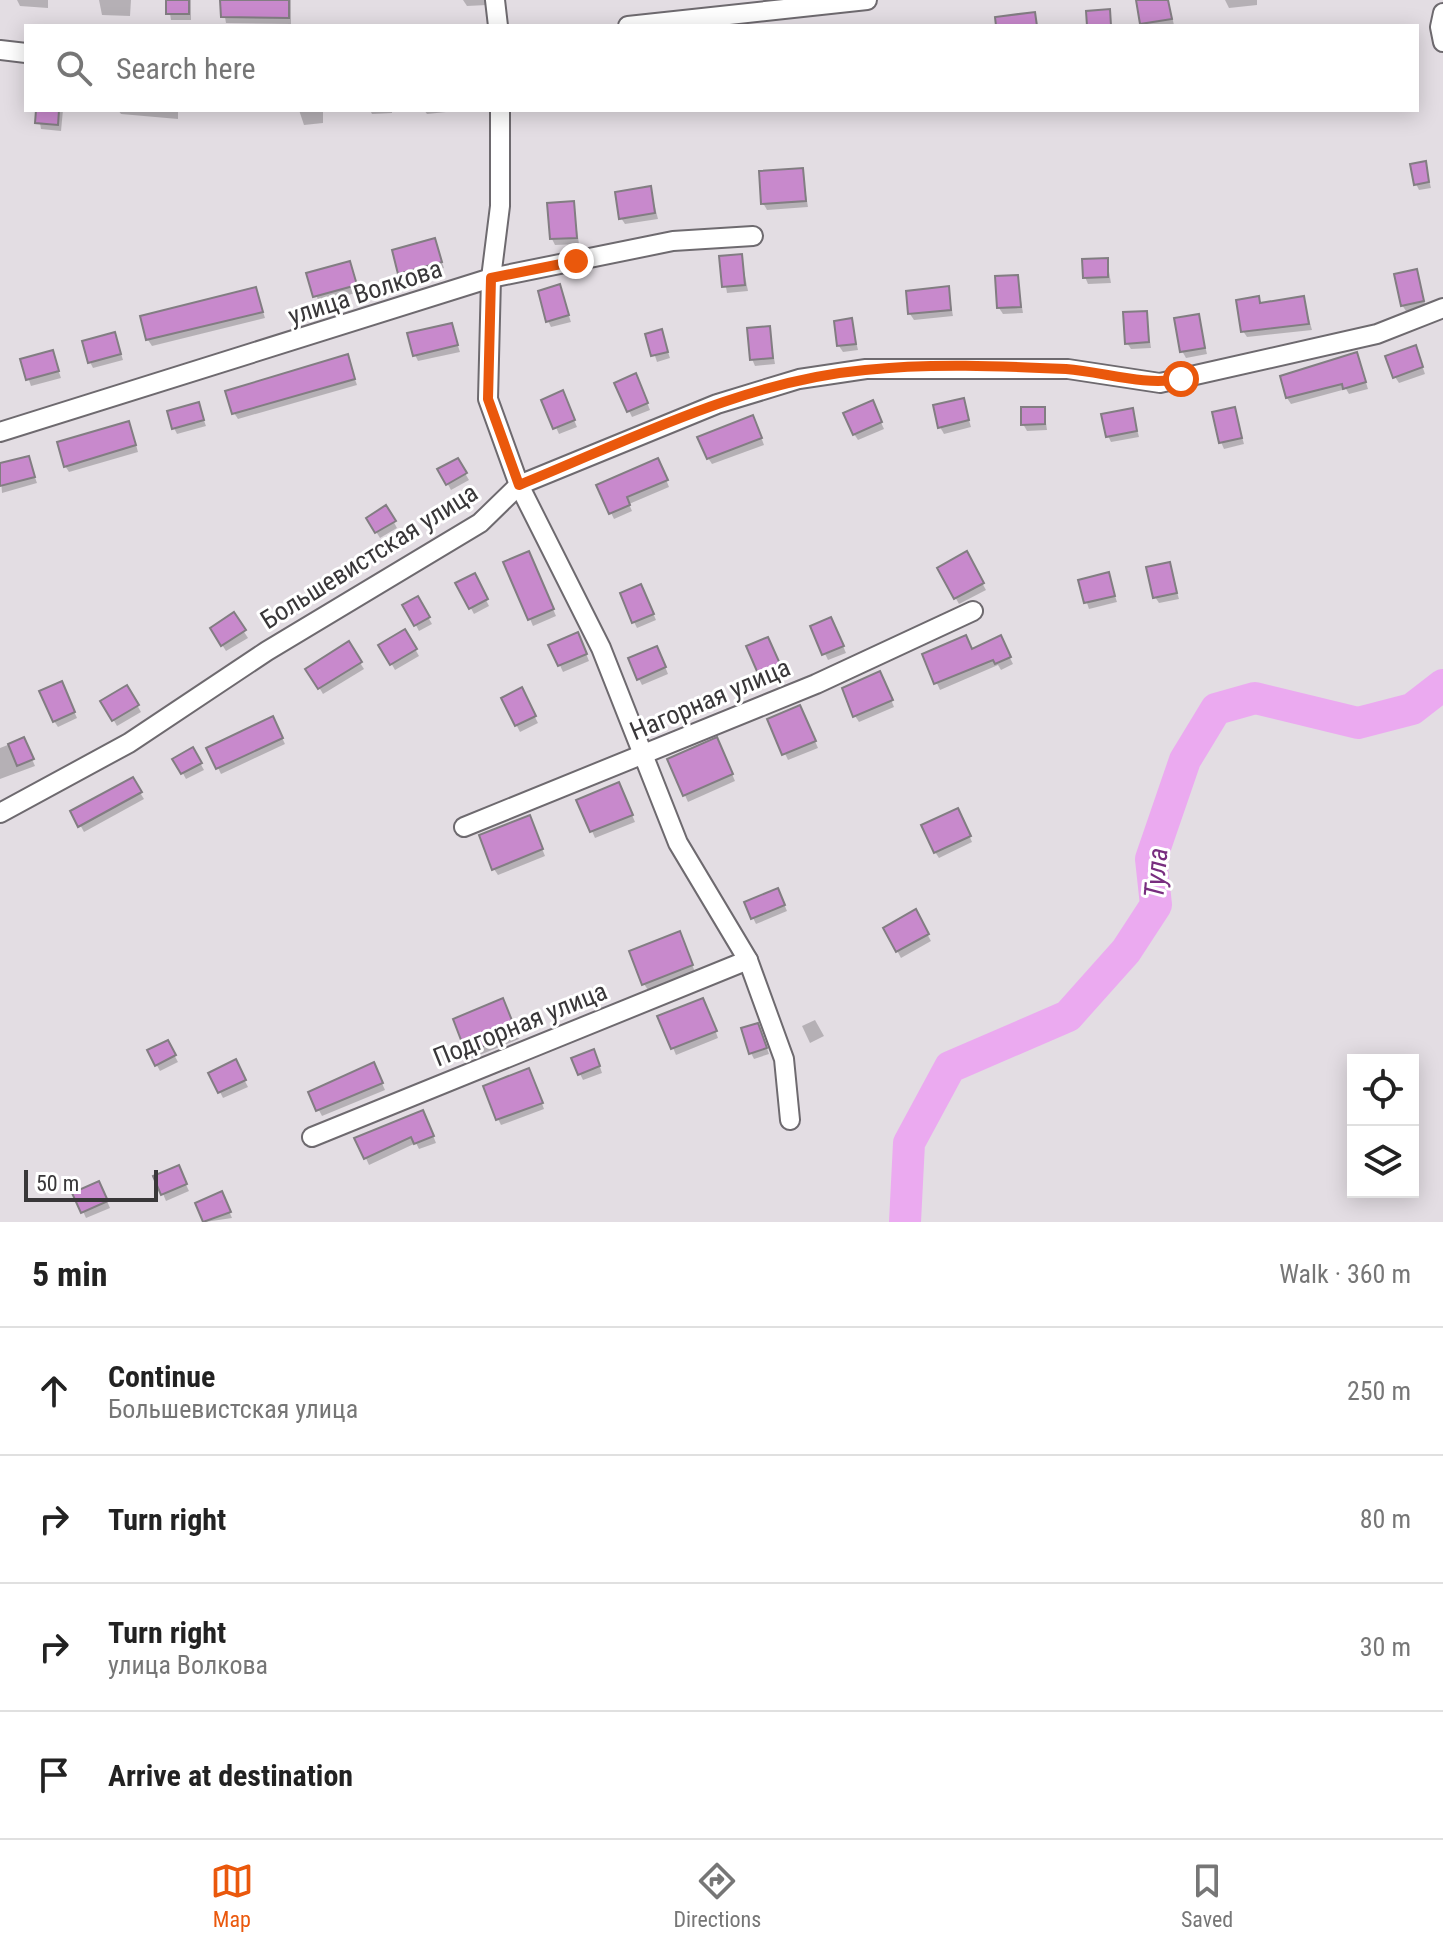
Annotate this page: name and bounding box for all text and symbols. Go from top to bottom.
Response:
search box [24,24,1419,112]
icon: search [52,46,96,90]
text: Search here [116,51,256,86]
route end [558,243,594,279]
street label: улица Волкова [284,253,446,331]
route start [1163,361,1199,397]
street label: Большевистская улица [255,477,483,635]
street label: Нагорная улица [625,652,795,746]
water label: Тула [1137,846,1175,900]
street label: Подгорная улица [429,976,611,1072]
map controls [1347,1054,1419,1198]
button: locate [1347,1054,1419,1126]
button: layers [1347,1126,1419,1198]
scale bar [24,1166,158,1202]
text: 50 m [36,1171,79,1196]
text: 5 min [32,1254,108,1294]
text: Walk · 360 m [1279,1259,1411,1289]
text: Continue [108,1359,215,1394]
icon: ahead [32,1369,76,1413]
text: 250 m [1347,1376,1411,1406]
text: Большевистская улица [108,1394,358,1424]
icon: right [32,1497,76,1541]
text: Turn right [108,1502,226,1537]
text: 80 m [1360,1504,1411,1534]
text: Turn right [108,1615,226,1650]
icon: right [32,1625,76,1669]
text: 30 m [1360,1632,1411,1662]
text: улица Волкова [108,1650,268,1680]
icon: arrive [32,1753,76,1797]
text: Arrive at destination [108,1758,353,1793]
tab: Map [210,1859,254,1932]
tab: Directions [673,1859,761,1932]
tab: Saved [1181,1859,1233,1932]

